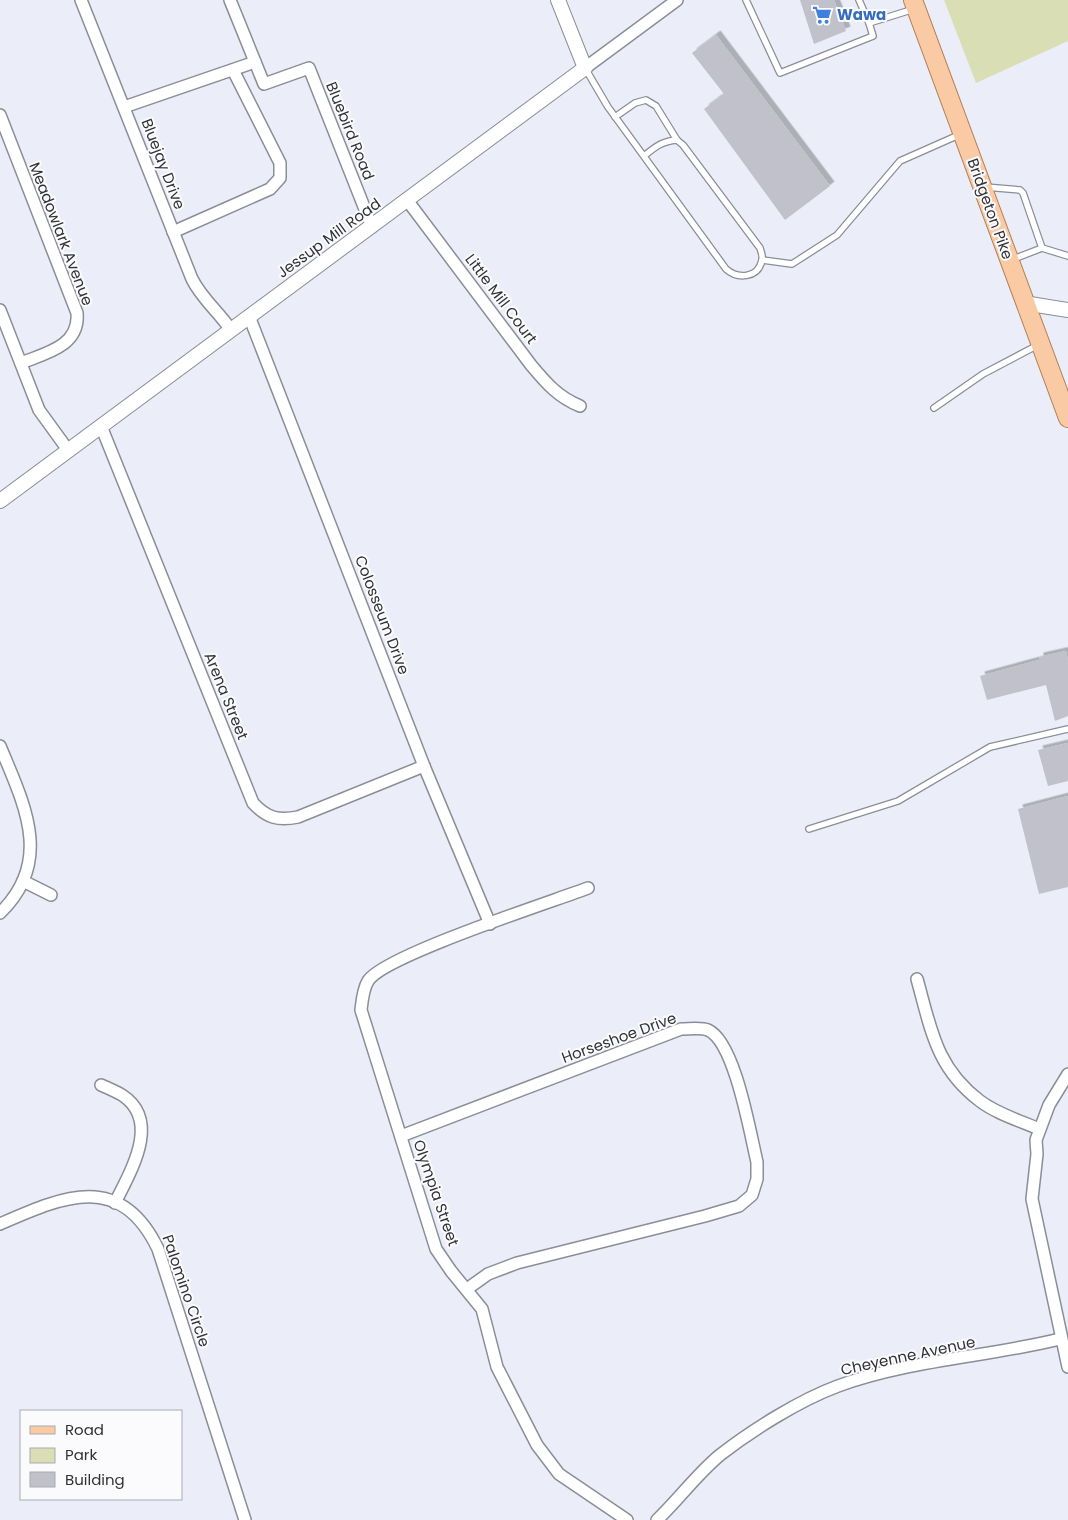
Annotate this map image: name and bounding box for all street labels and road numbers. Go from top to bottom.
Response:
street label: Bluebird Road [321,78,380,183]
street label: Bluejay Drive [137,115,190,212]
street label: Bridgeton Pike [962,155,1018,262]
street label: Meadowlark Avenue [24,159,98,308]
street label: Jessup Mill Road [273,193,385,282]
street label: Little Mill Court [461,249,542,348]
street label: Colosseum Drive [350,552,415,677]
street label: Arena Street [199,649,254,743]
street label: Horseshoe Drive [559,1007,679,1068]
street label: Olympia Street [408,1137,465,1249]
street label: Palomino Circle [157,1232,216,1350]
street label: Cheyenne Avenue [839,1331,977,1380]

